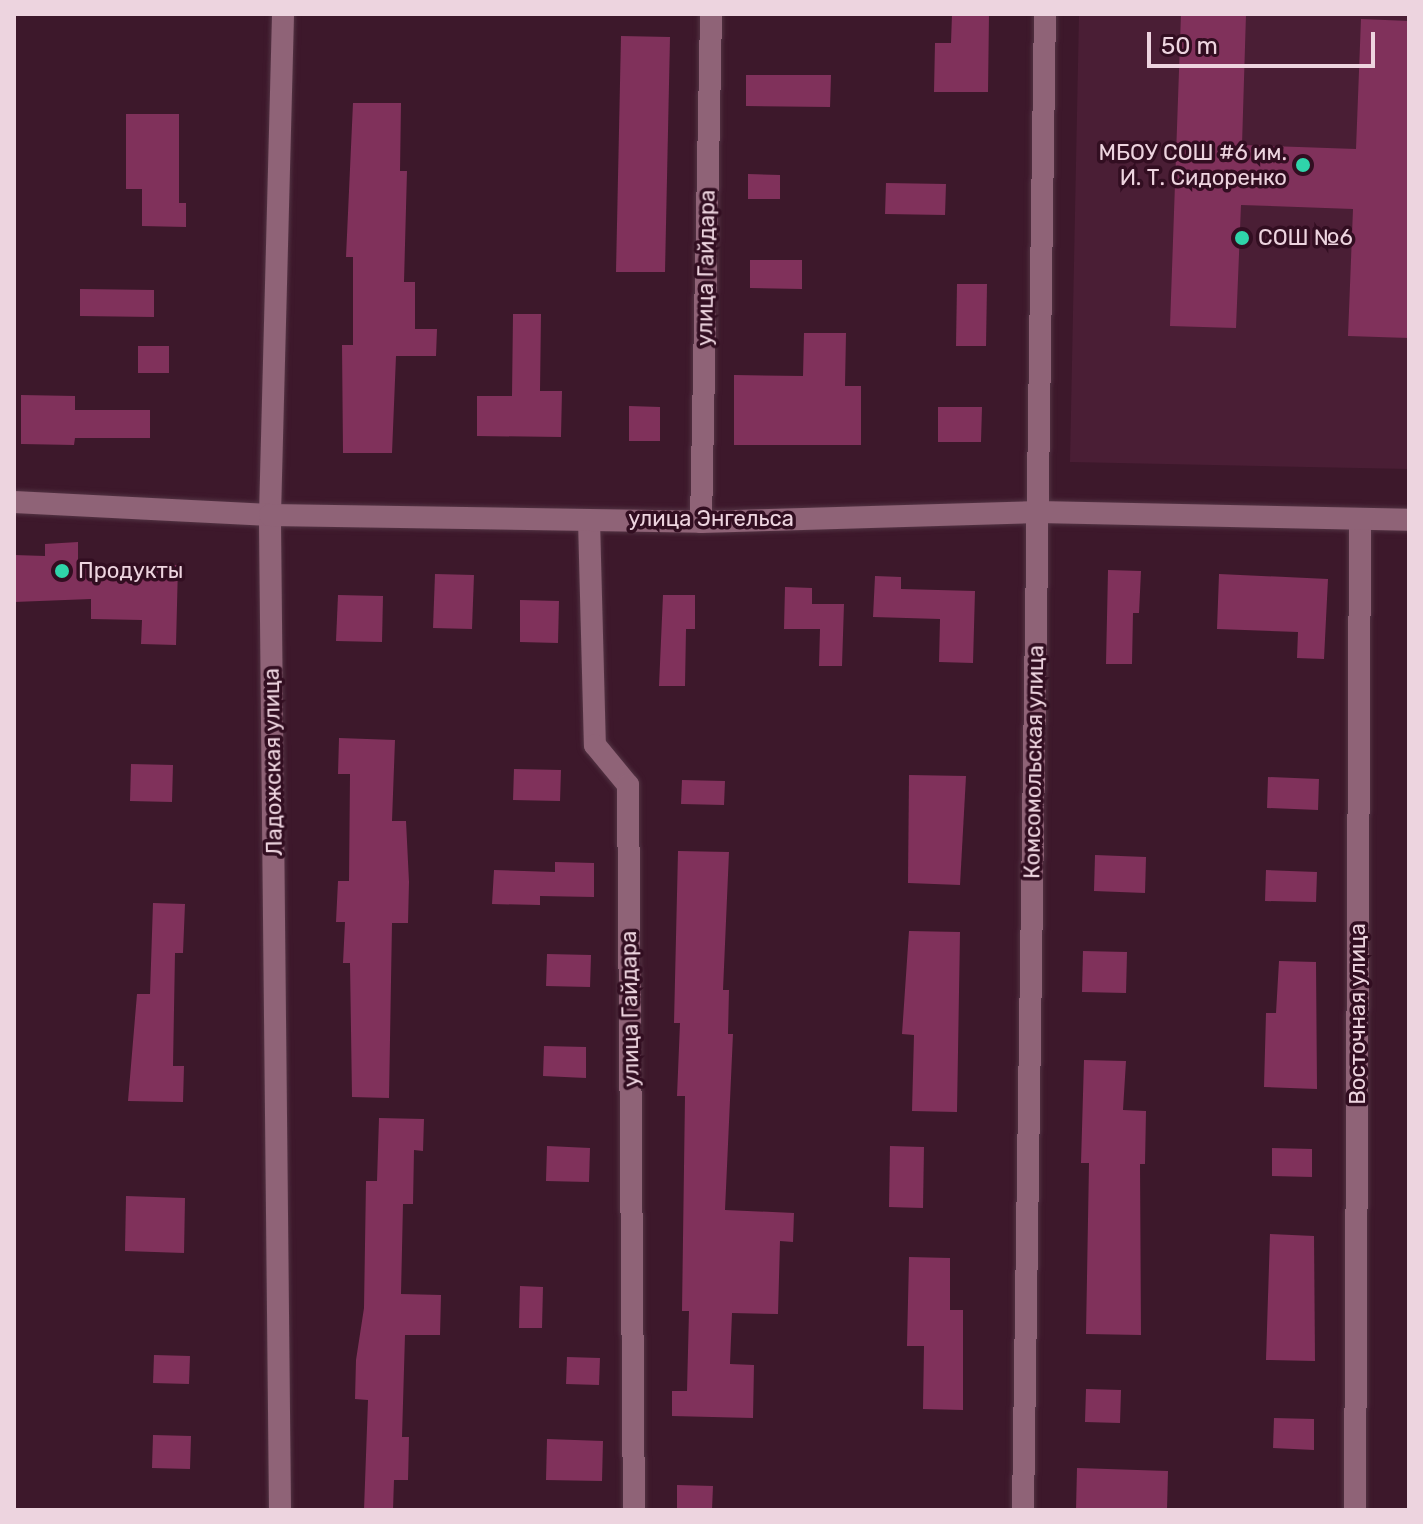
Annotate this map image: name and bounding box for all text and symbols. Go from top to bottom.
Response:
scale bar [1151,16,1379,66]
text: 50 m [1161,32,1218,60]
place label: МБОУ СОШ #6 им. И. Т. Сидоренко [1098,139,1287,190]
marker: МБОУ СОШ #6 им. И. Т. Сидоренко [1294,156,1312,174]
street label: улица Гайдара [691,190,721,346]
place label: СОШ №6 [1258,225,1353,251]
marker: СОШ №6 [1233,229,1251,247]
street label: улица Энгельса [628,506,794,532]
place label: Продукты [78,558,183,584]
marker: Продукты [53,562,71,580]
street label: Комсомольская улица [1019,645,1049,879]
street label: Ладожская улица [258,668,288,856]
street label: Восточная улица [1345,923,1371,1105]
street label: улица Гайдара [615,931,645,1087]

